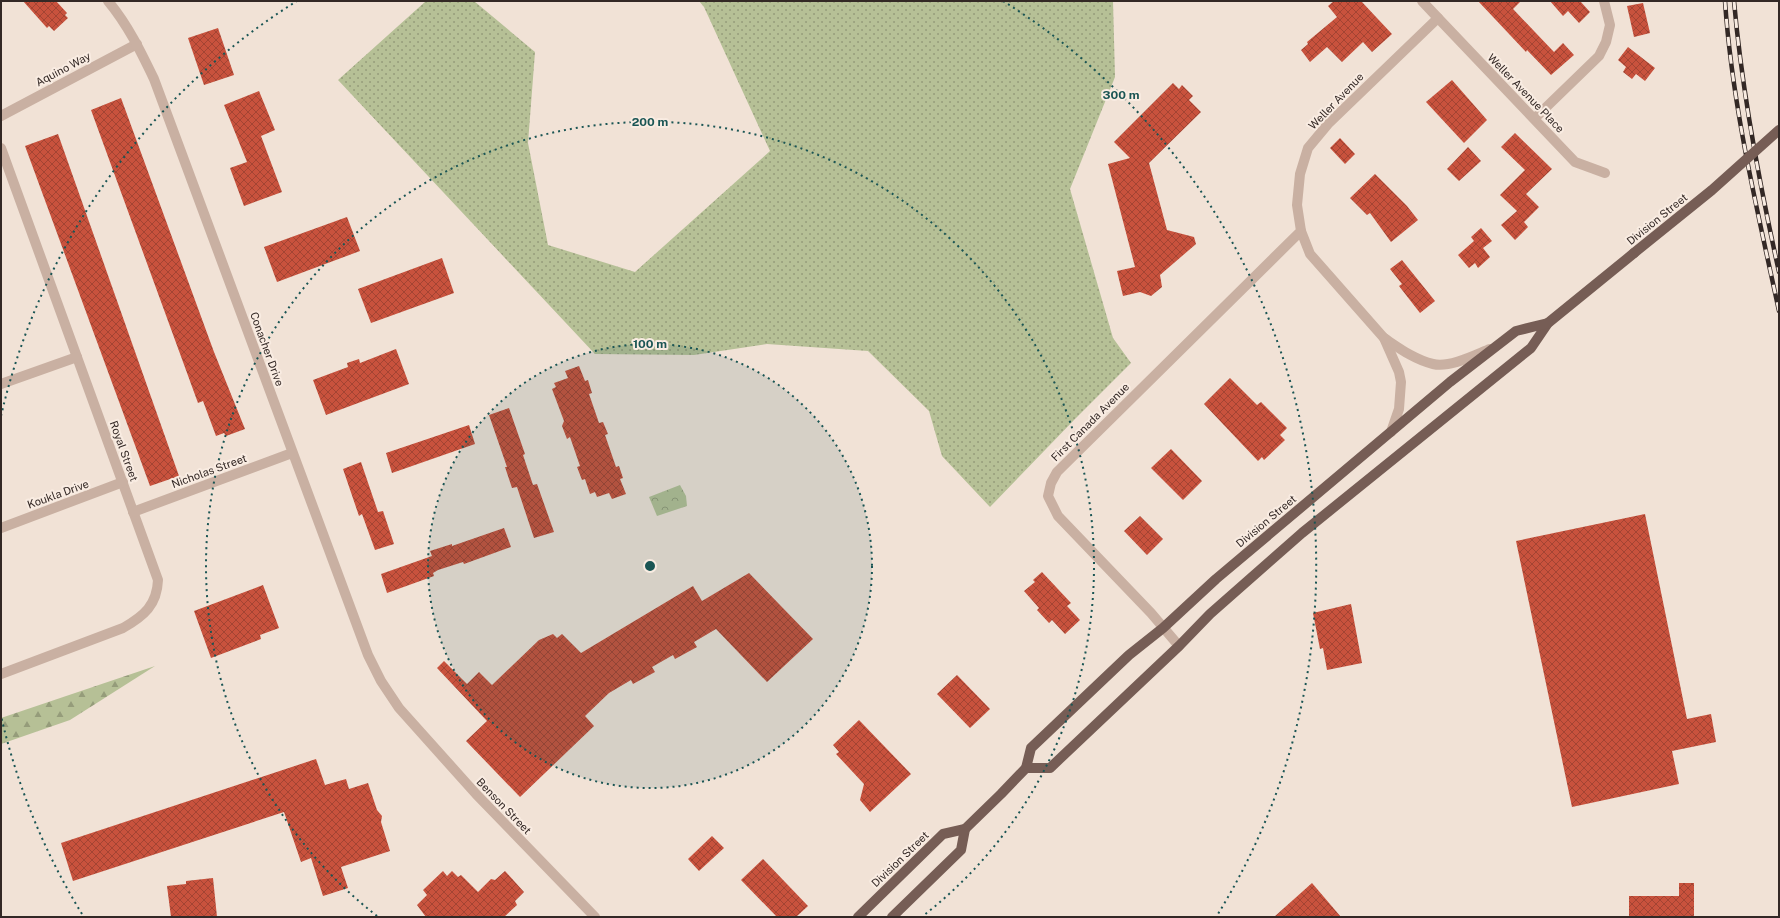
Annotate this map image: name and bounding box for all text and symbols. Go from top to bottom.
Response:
street label: Aquino Way [34,50,92,88]
street label: Weller Avenue Place [1485,51,1567,135]
street label: Weller Avenue [1306,70,1366,132]
text: 300 m [1103,88,1140,102]
text: 200 m [632,115,668,129]
street label: Division Street [1624,191,1690,247]
street label: Conacher Drive [248,310,286,388]
text: 100 m [633,337,667,351]
street label: First Canada Avenue [1049,381,1131,463]
street label: Royal Street [108,419,140,483]
street label: Nicholas Street [170,452,248,490]
street label: Koukla Drive [26,477,90,511]
street label: Division Street [1234,493,1298,549]
centre of rings [643,559,657,573]
street label: Benson Street [474,776,534,836]
street label: Division Street [869,829,931,889]

